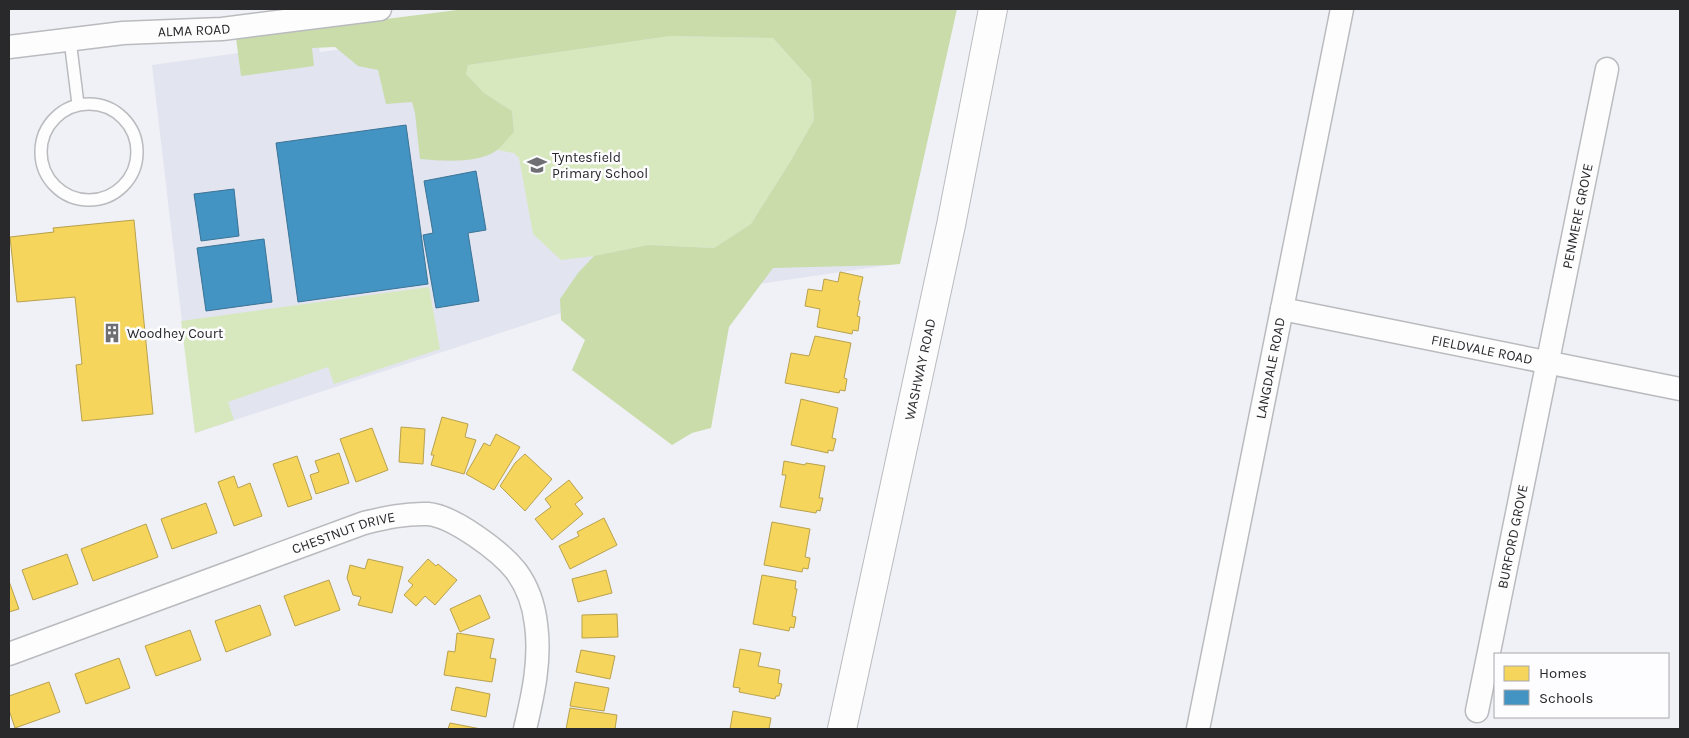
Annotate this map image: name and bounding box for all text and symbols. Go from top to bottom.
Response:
street label: ALMA ROAD [157,20,232,41]
place label: Tyntesfield Primary School [552,149,648,182]
school or university icon: Tyntesfield Primary School [526,154,548,176]
street label: PENMERE GROVE [1559,162,1597,270]
street label: LANGDALE ROAD [1252,316,1289,420]
street label: WASHWAY ROAD [901,317,940,422]
building icon: Woodhey Court [101,322,123,344]
place label: Woodhey Court [127,325,223,342]
street label: FIELDVALE ROAD [1430,331,1534,368]
street label: BURFORD GROVE [1494,483,1532,590]
street label: CHESTNUT DRIVE [290,508,396,558]
legend [1494,653,1669,718]
text: Homes [1539,664,1587,682]
text: Schools [1539,689,1593,707]

